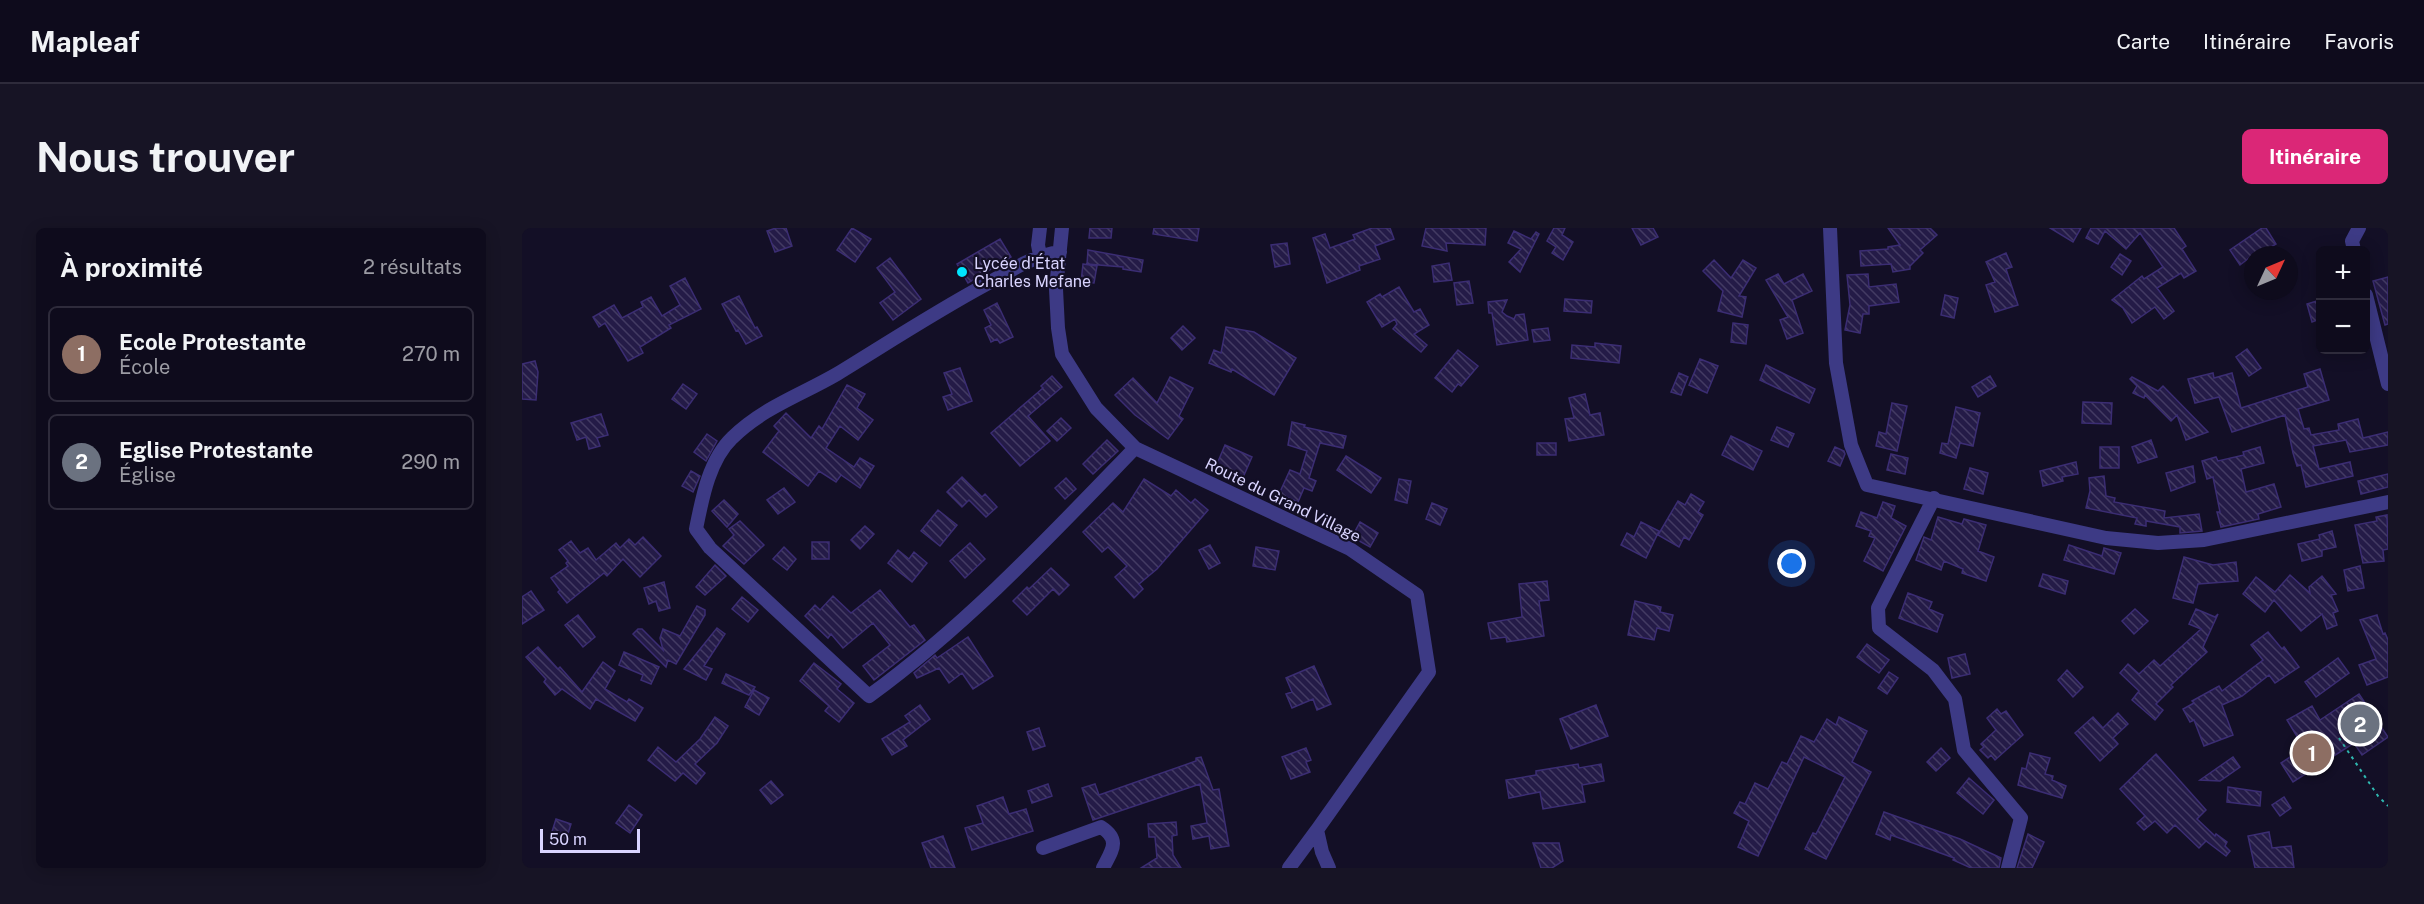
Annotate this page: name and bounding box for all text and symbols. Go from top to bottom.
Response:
text: Mapleaf [30,25,140,58]
text: Carte [2116,29,2170,54]
text: Itinéraire [2203,29,2291,54]
text: Favoris [2324,29,2394,54]
button: Itinéraire [2242,129,2388,184]
text: Nous trouver [36,132,295,181]
north arrow [2244,246,2298,300]
map controls [2316,246,2370,354]
button: + [2316,246,2370,300]
text: À proximité [60,252,203,283]
place label: Lycée d'État Charles Mefane [974,253,1091,291]
text: 2 résultats [363,255,462,279]
marker: Lycée d'État Charles Mefane [955,265,969,279]
button: − [2316,300,2370,354]
text: Ecole Protestante [119,329,306,355]
text: 1 [77,342,86,366]
text: 270 m [402,342,460,366]
text: École [119,355,170,379]
text: Eglise Protestante [119,437,313,463]
text: 2 [75,450,88,474]
text: 290 m [401,450,460,474]
street label: Route du Grand Village [1202,454,1364,546]
text: Église [119,463,176,487]
your location [1777,549,1806,578]
pin: 2 [2340,702,2380,746]
pin: 1 [2292,730,2332,776]
scale bar [540,826,640,854]
text: 50 m [549,830,587,849]

